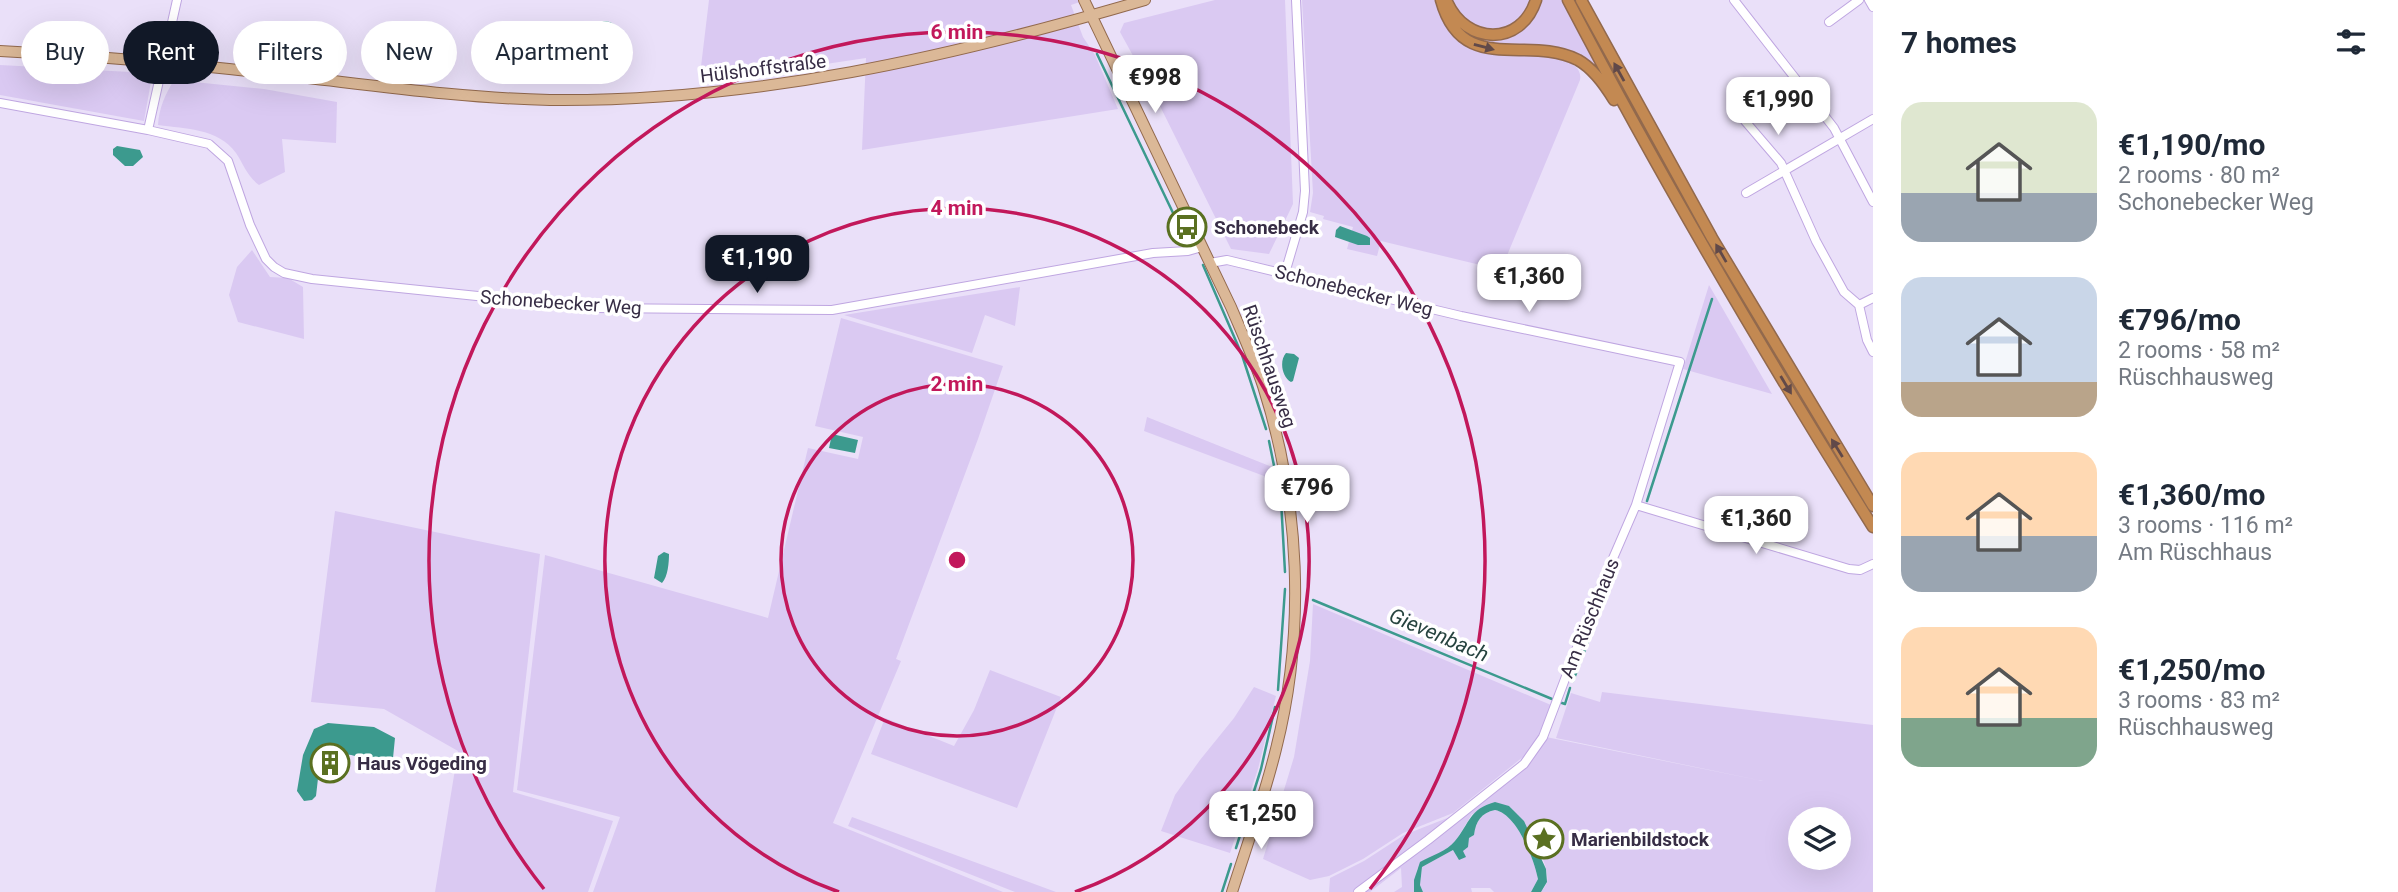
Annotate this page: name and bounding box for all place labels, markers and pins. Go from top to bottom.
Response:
pin: €998 [1114,55,1196,115]
pin: €1,990 [1721,78,1835,137]
bus stop icon: Schonebeck [1166,206,1208,248]
place label: Schonebeck [1214,216,1320,239]
pin: €1,190 [700,236,814,295]
pin: €1,360 [1472,254,1586,314]
pin: €796 [1266,466,1348,525]
pin: €1,360 [1699,496,1813,556]
centre of rings [945,548,969,572]
building icon: Haus Vögeding [309,742,351,784]
place label: Haus Vögeding [357,752,487,775]
pin: €1,250 [1204,792,1318,851]
place icon: Marienbildstock [1523,818,1565,860]
place label: Marienbildstock [1571,828,1710,851]

